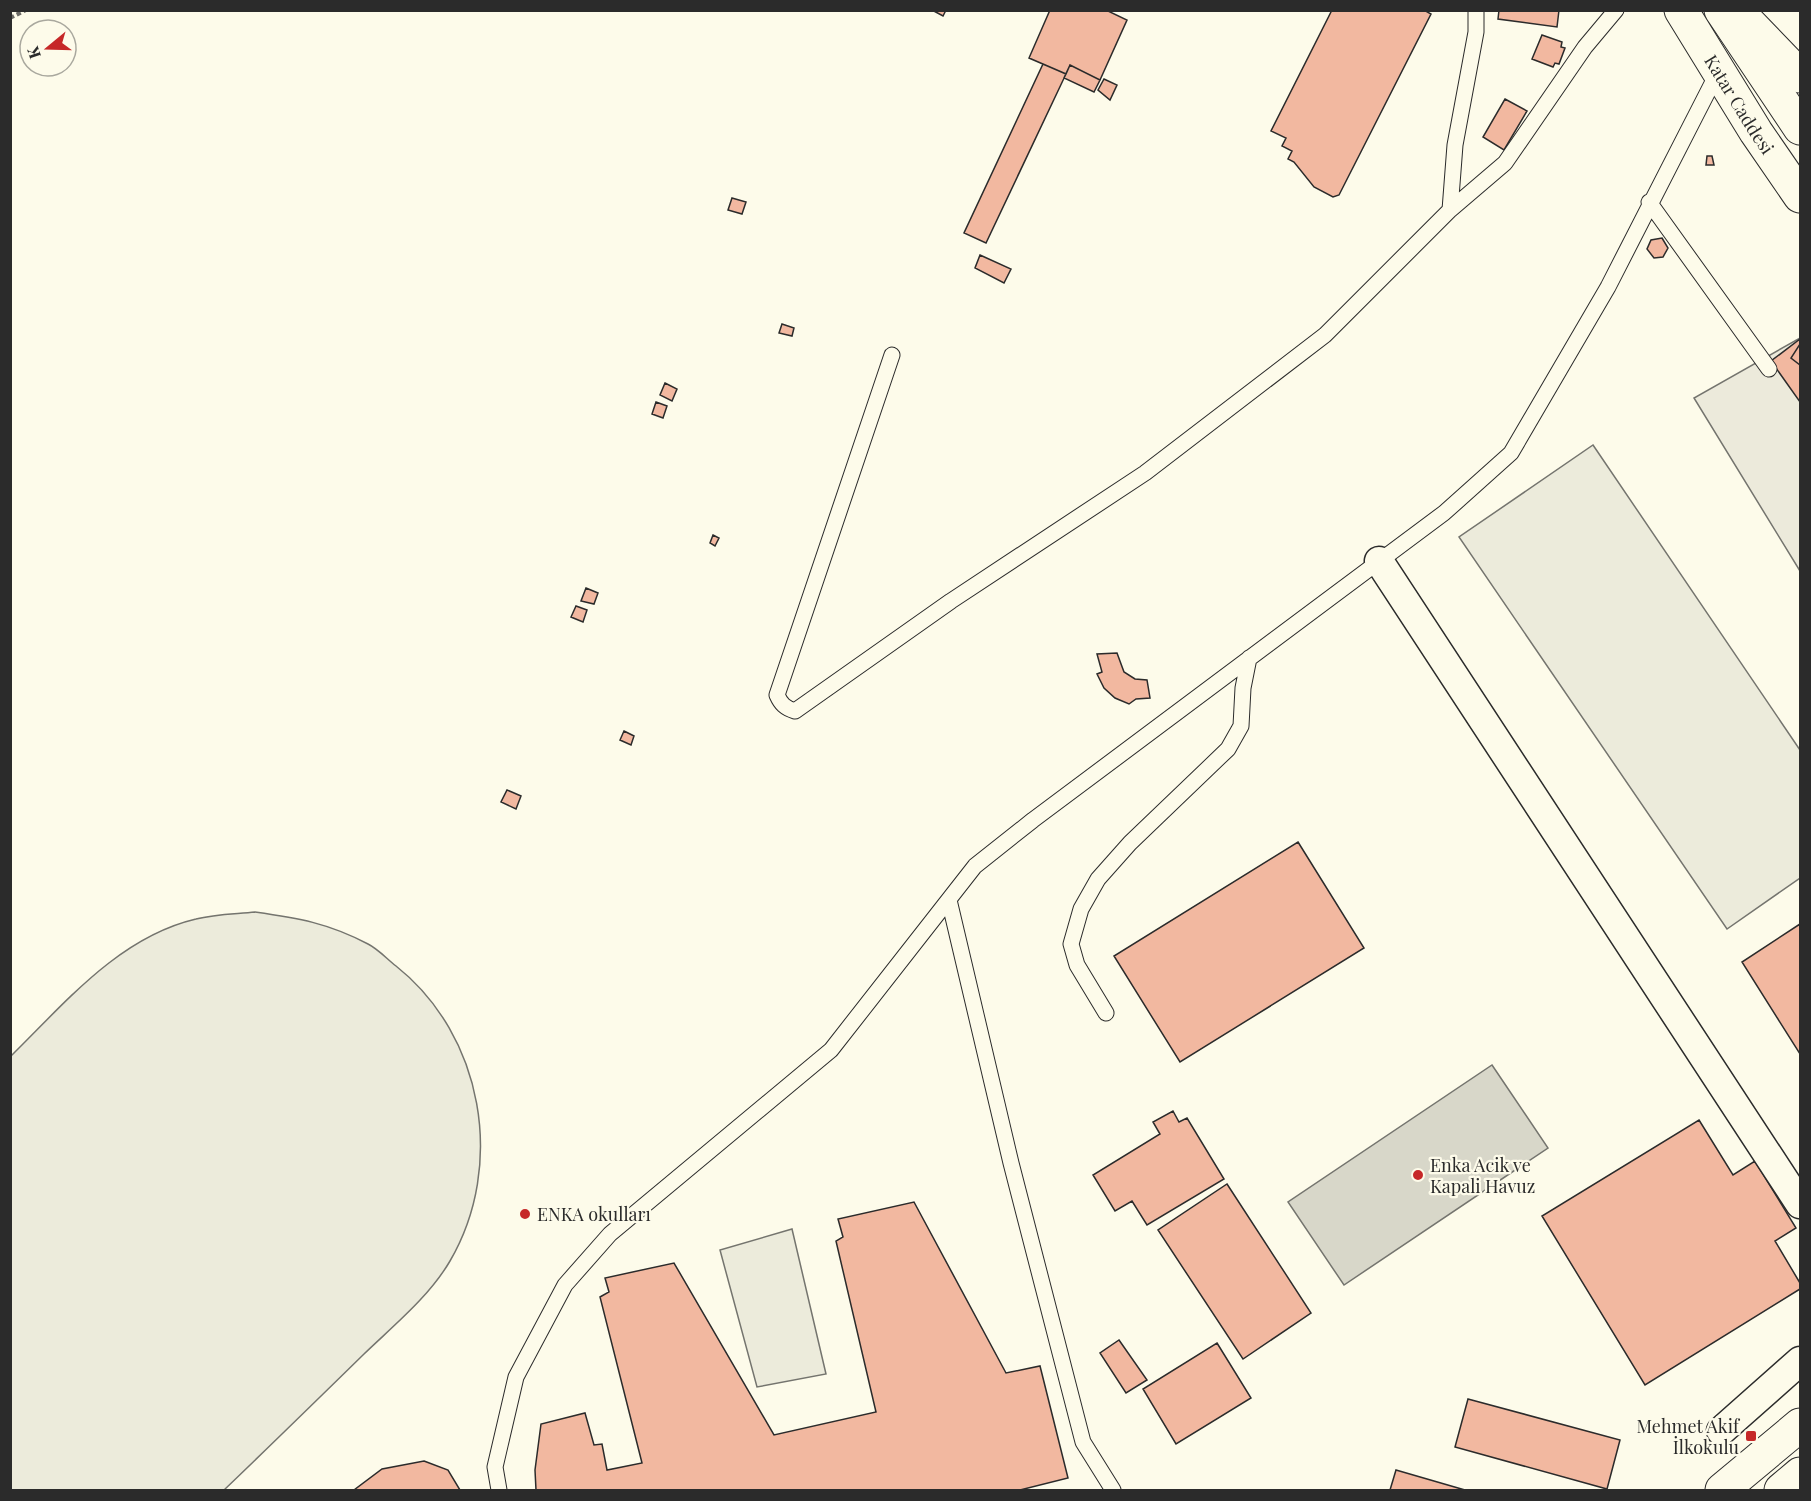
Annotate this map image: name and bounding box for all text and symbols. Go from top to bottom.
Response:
north arrow [18,18,78,78]
text: K [21,44,45,62]
street label: Katar Caddesi [1699,50,1780,159]
place label: Enka Acik ve Kapali Havuz [1430,1153,1535,1198]
marker: Enka Acik ve Kapali Havuz [1411,1168,1425,1182]
place label: ENKA okulları [537,1202,651,1226]
marker: ENKA okulları [518,1207,532,1221]
place label: Mehmet Akif İlkokulu [1636,1414,1741,1459]
marker: Mehmet Akif İlkokulu [1744,1429,1758,1443]

